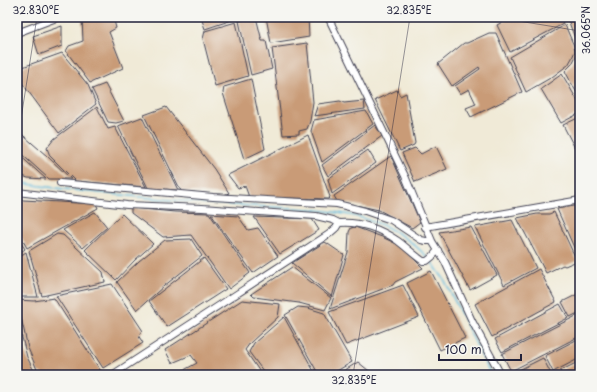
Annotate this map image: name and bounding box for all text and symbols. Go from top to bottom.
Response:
text: 32.830°E [13,2,59,17]
text: 32.835°E [386,2,432,17]
text: 36.065°N [578,6,593,54]
scale bar [439,336,521,362]
text: 100 m [445,340,482,358]
text: 32.835°E [331,372,377,387]

